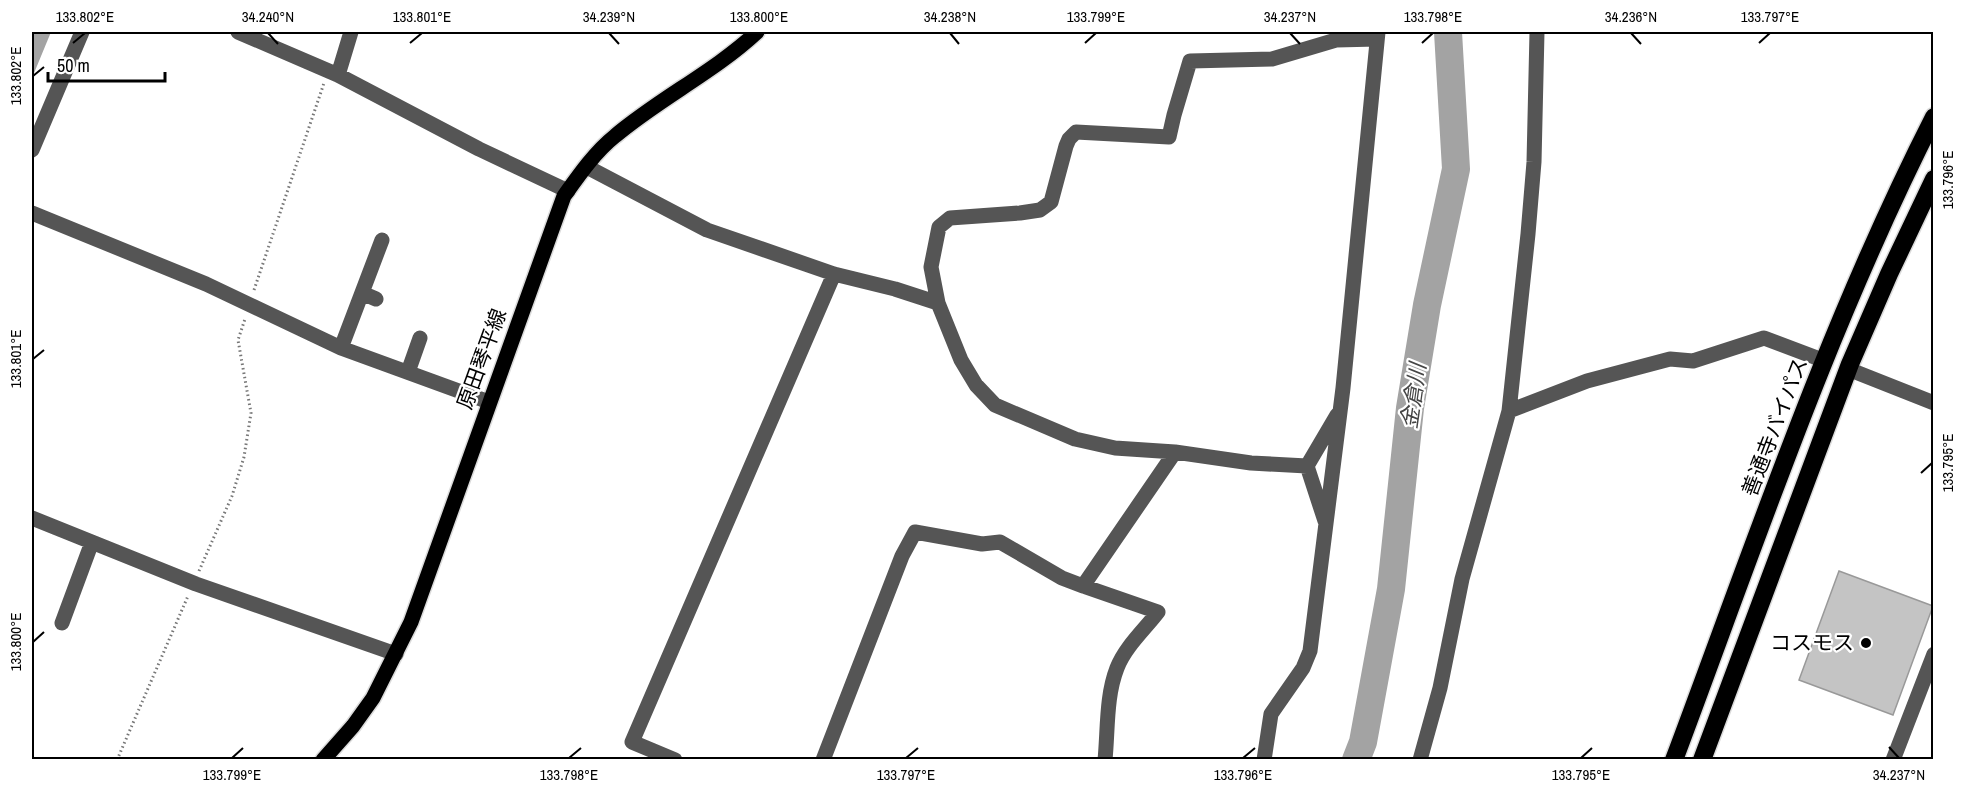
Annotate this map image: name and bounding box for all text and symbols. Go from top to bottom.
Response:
text: 133.802°E [56,6,114,27]
text: 34.240°N [242,6,294,27]
text: 133.801°E [393,6,451,27]
text: 34.239°N [583,6,635,27]
text: 133.800°E [730,6,788,27]
text: 34.238°N [924,6,976,27]
text: 133.799°E [1067,6,1125,27]
text: 34.237°N [1264,6,1316,27]
text: 133.798°E [1404,6,1462,27]
text: 34.236°N [1605,6,1657,27]
text: 133.797°E [1741,6,1799,27]
scale bar [48,45,165,83]
text: 133.802°E [5,47,26,105]
text: 50 m [57,53,90,78]
text: 133.796°E [1937,151,1958,209]
street label: 原田琴平線 [450,305,513,413]
text: 133.801°E [5,330,26,388]
street label: 善通寺バイパス [1735,353,1814,500]
water label: 金倉川 [1394,359,1433,431]
text: 133.795°E [1937,434,1958,492]
text: 133.800°E [5,613,26,671]
place label: コスモス [1770,628,1854,657]
marker: コスモス [1859,636,1873,650]
text: 133.799°E [203,764,261,785]
text: 133.798°E [540,764,598,785]
text: 133.797°E [877,764,935,785]
text: 133.796°E [1214,764,1272,785]
text: 133.795°E [1552,764,1610,785]
text: 34.237°N [1873,764,1925,785]

